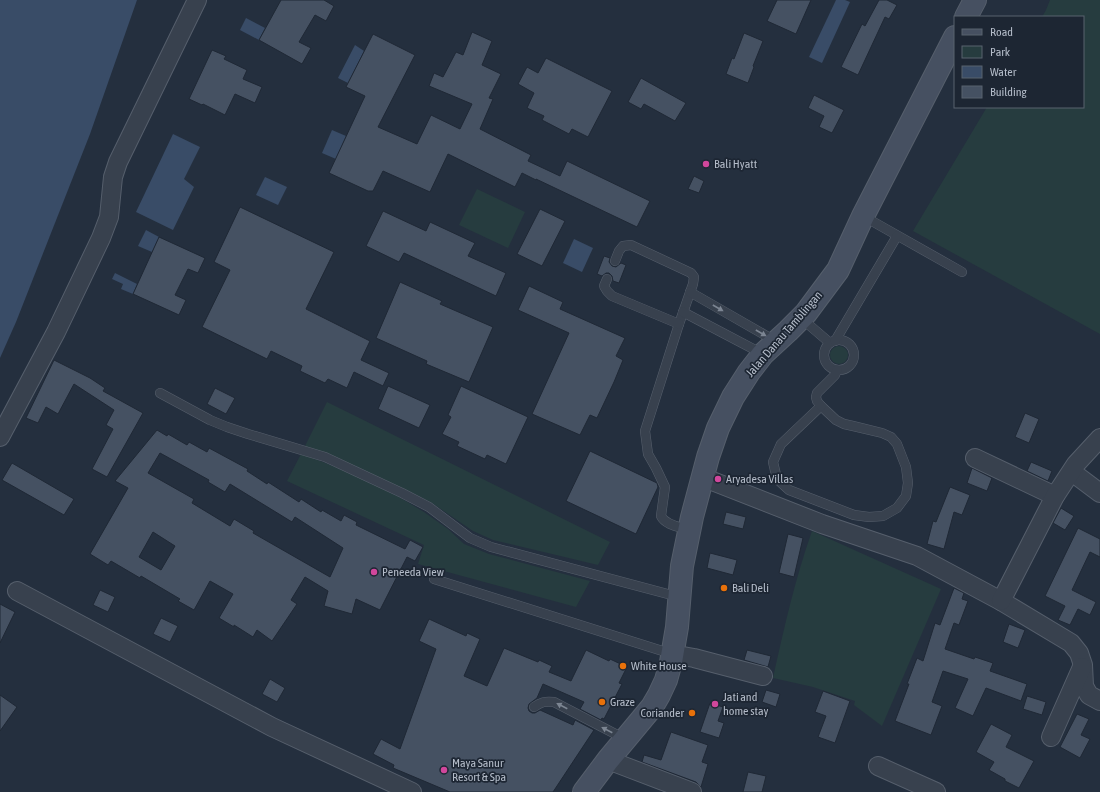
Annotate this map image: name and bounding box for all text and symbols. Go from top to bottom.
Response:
legend [954,16,1084,108]
text: Road [990,25,1013,39]
text: Park [990,45,1011,59]
text: Water [990,65,1017,79]
text: Building [990,85,1028,99]
place label: Bali Hyatt [714,157,758,171]
marker: Bali Hyatt [701,159,711,169]
street label: Jalan Danau Tamblingan [743,288,825,380]
one-way arrow [712,305,724,312]
one-way arrow [755,330,767,337]
place label: Aryadesa Villas [726,472,793,486]
marker: Aryadesa Villas [713,474,723,484]
place label: Peneeda View [382,565,444,579]
marker: Peneeda View [369,567,379,577]
place label: Bali Deli [732,581,769,595]
marker: Bali Deli [719,583,729,593]
place label: White House [631,659,687,673]
marker: White House [618,661,628,671]
place label: Jati and home stay [723,690,768,718]
place label: Graze [610,695,635,709]
marker: Graze [597,697,607,707]
marker: Jati and home stay [710,699,720,709]
one-way arrow [556,703,568,710]
place label: Coriander [641,706,684,720]
marker: Coriander [687,708,697,718]
one-way arrow [602,726,613,733]
place label: Maya Sanur Resort & Spa [452,756,506,784]
marker: Maya Sanur Resort & Spa [439,765,449,775]

